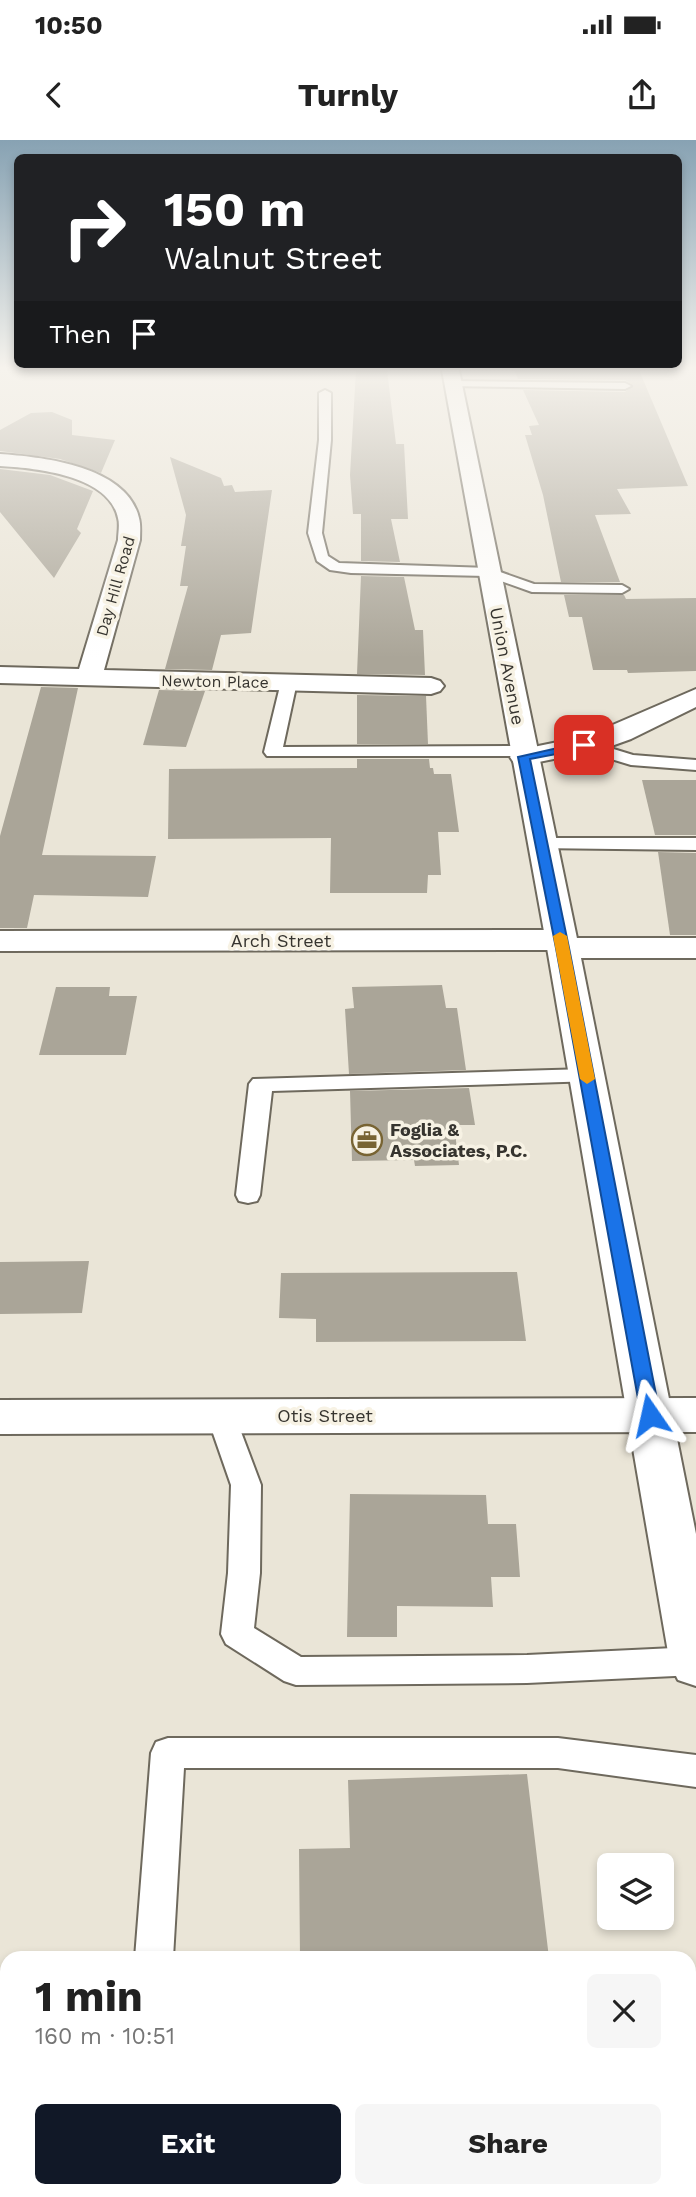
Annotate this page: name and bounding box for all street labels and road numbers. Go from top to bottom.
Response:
street label: Day Hill Road [92,534,139,638]
street label: Union Avenue [486,605,529,727]
street label: Newton Place [161,671,269,692]
street label: Arch Street [231,930,332,951]
street label: Otis Street [277,1405,373,1426]

